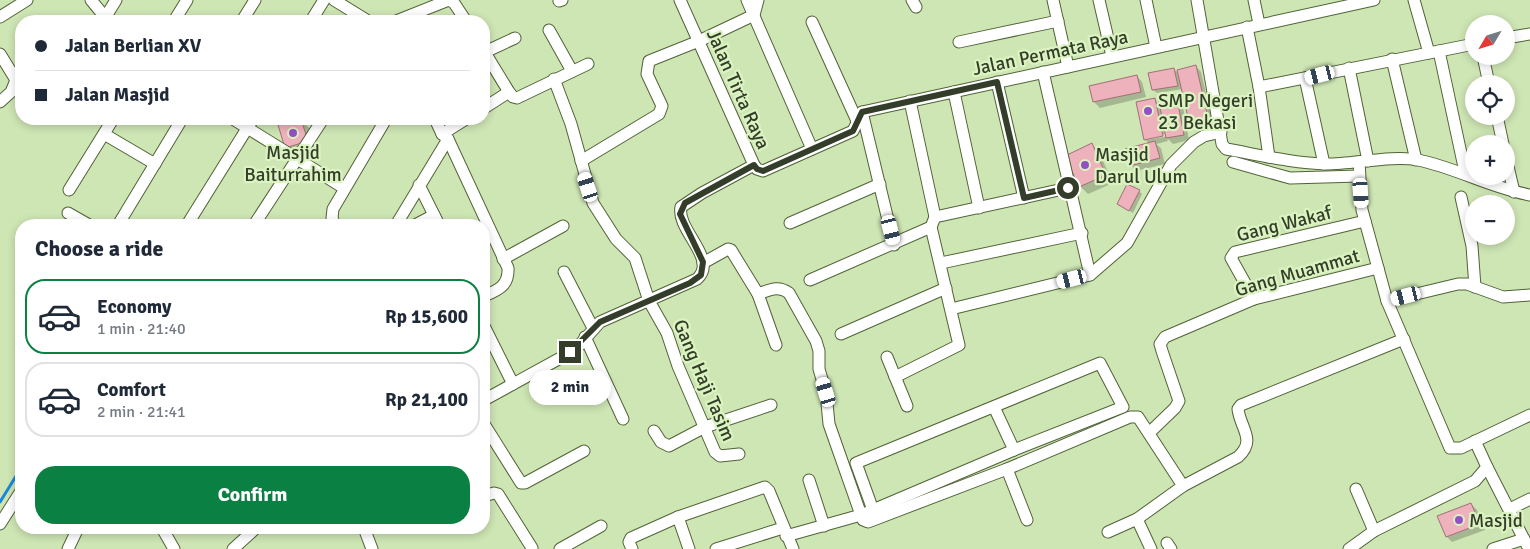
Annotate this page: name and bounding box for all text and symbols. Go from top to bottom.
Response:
north arrow [1465,15,1515,65]
map controls [1465,15,1515,245]
street label: Jalan Permata Raya [970,25,1130,81]
street label: Jalan Tirta Raya [701,26,775,153]
text: Jalan Berlian XV [65,34,201,58]
car [1303,64,1336,86]
button: locate [1465,75,1515,125]
text: Jalan Masjid [65,83,169,107]
place label: SMP Negeri 23 Bekasi [1158,89,1253,135]
marker: SMP Negeri 23 Bekasi [1142,105,1154,117]
marker: Masjid Baiturrahim [287,127,299,139]
button: + [1465,135,1515,185]
place label: Masjid Baiturrahim [244,141,342,187]
place label: Masjid Darul Ulum [1095,143,1188,189]
marker: Masjid Darul Ulum [1079,159,1091,171]
car [576,170,599,204]
route start [1057,177,1079,199]
car [1352,178,1369,208]
button: − [1465,195,1515,245]
street label: Gang Wakaf [1234,200,1336,247]
car [880,214,901,246]
text: Choose a ride [35,235,163,262]
street label: Gang Muammat [1232,244,1363,302]
car [1055,268,1088,290]
car [1389,285,1422,307]
icon: car [37,294,82,339]
text: Economy [97,295,171,319]
text: Rp 15,600 [385,305,468,329]
street label: Gang Haji Tasim [668,316,740,445]
text: 1 min · 21:40 [97,319,186,339]
route end [559,341,581,363]
callout: 2 min [529,370,611,404]
car [814,375,837,409]
icon: car [37,377,82,422]
text: 2 min [551,377,589,397]
text: Comfort [97,378,166,402]
text: Rp 21,100 [385,388,468,412]
text: 2 min · 21:41 [97,402,186,422]
button: Confirm [35,466,470,524]
place label: Masjid [1469,509,1523,533]
marker: Masjid [1453,514,1465,526]

